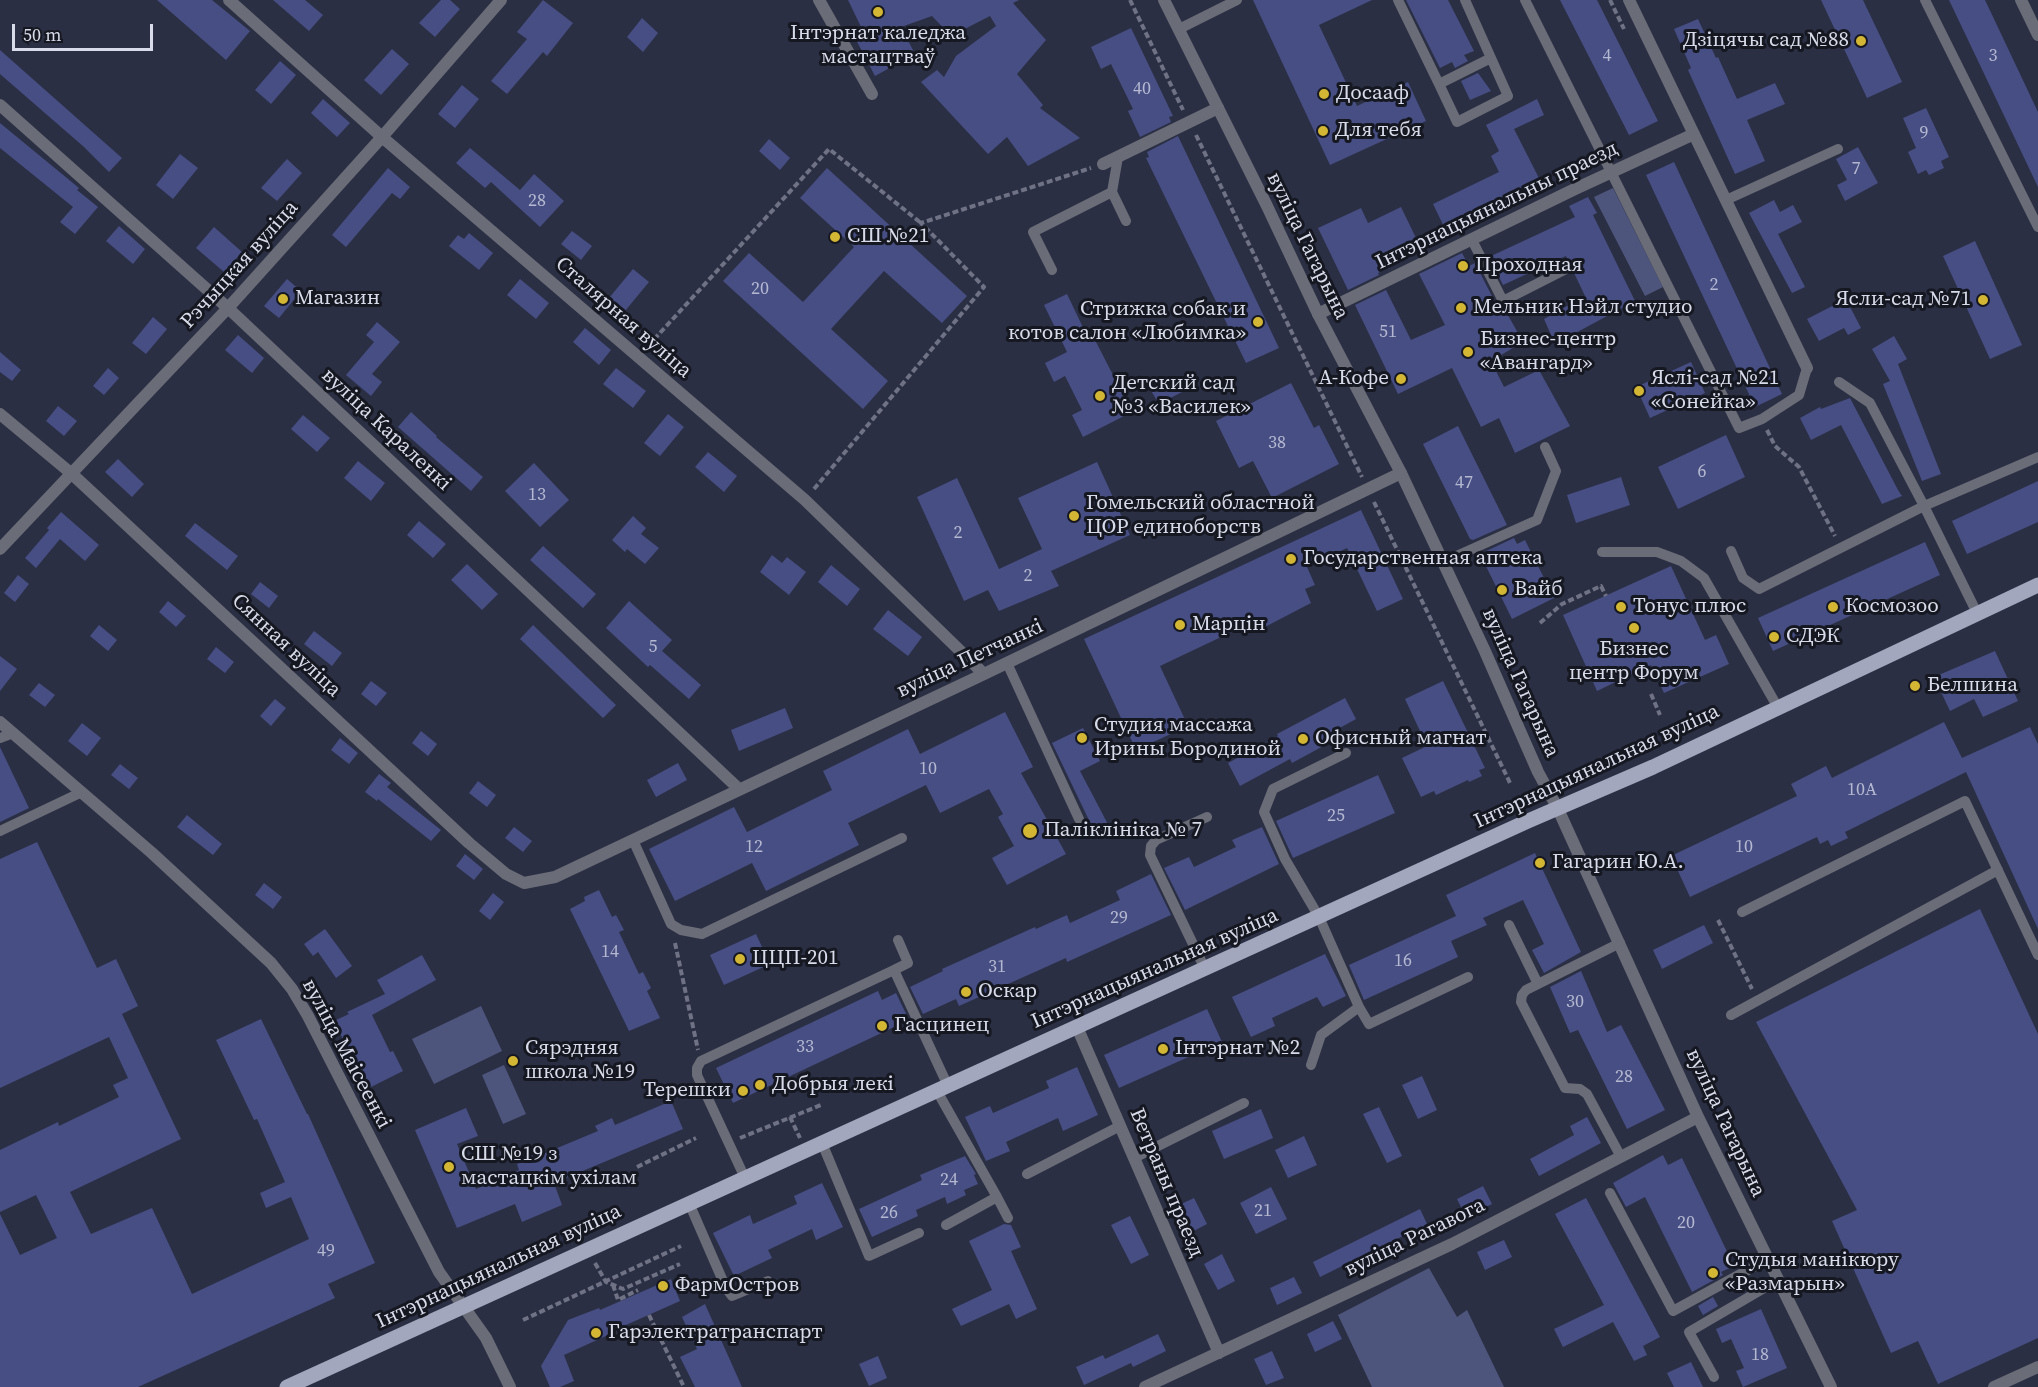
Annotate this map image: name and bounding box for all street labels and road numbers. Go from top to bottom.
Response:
street label: Інтэрнацыянальны праезд [1372,136,1622,276]
street label: вуліца Гагарына [1260,168,1354,324]
street label: Рэчыцкая вуліца [176,196,304,334]
street label: Сталярная вуліца [550,252,696,384]
street label: вуліца Караленкі [316,363,456,497]
street label: Сянная вуліца [226,589,346,703]
street label: вуліца Гагарына [1476,604,1564,762]
street label: вуліца Петчанкі [893,614,1047,704]
street label: Інтэрнацыянальная вуліца [1471,699,1723,835]
street label: Інтэрнацыянальная вуліца [1028,903,1282,1035]
street label: вуліца Маісеенкі [296,975,396,1133]
street label: вуліца Гагарына [1680,1045,1770,1201]
street label: Ветраны праезд [1123,1105,1209,1261]
street label: вуліца Рагавога [1341,1193,1489,1283]
street label: Інтэрнацыянальная вуліца [373,1199,625,1335]

